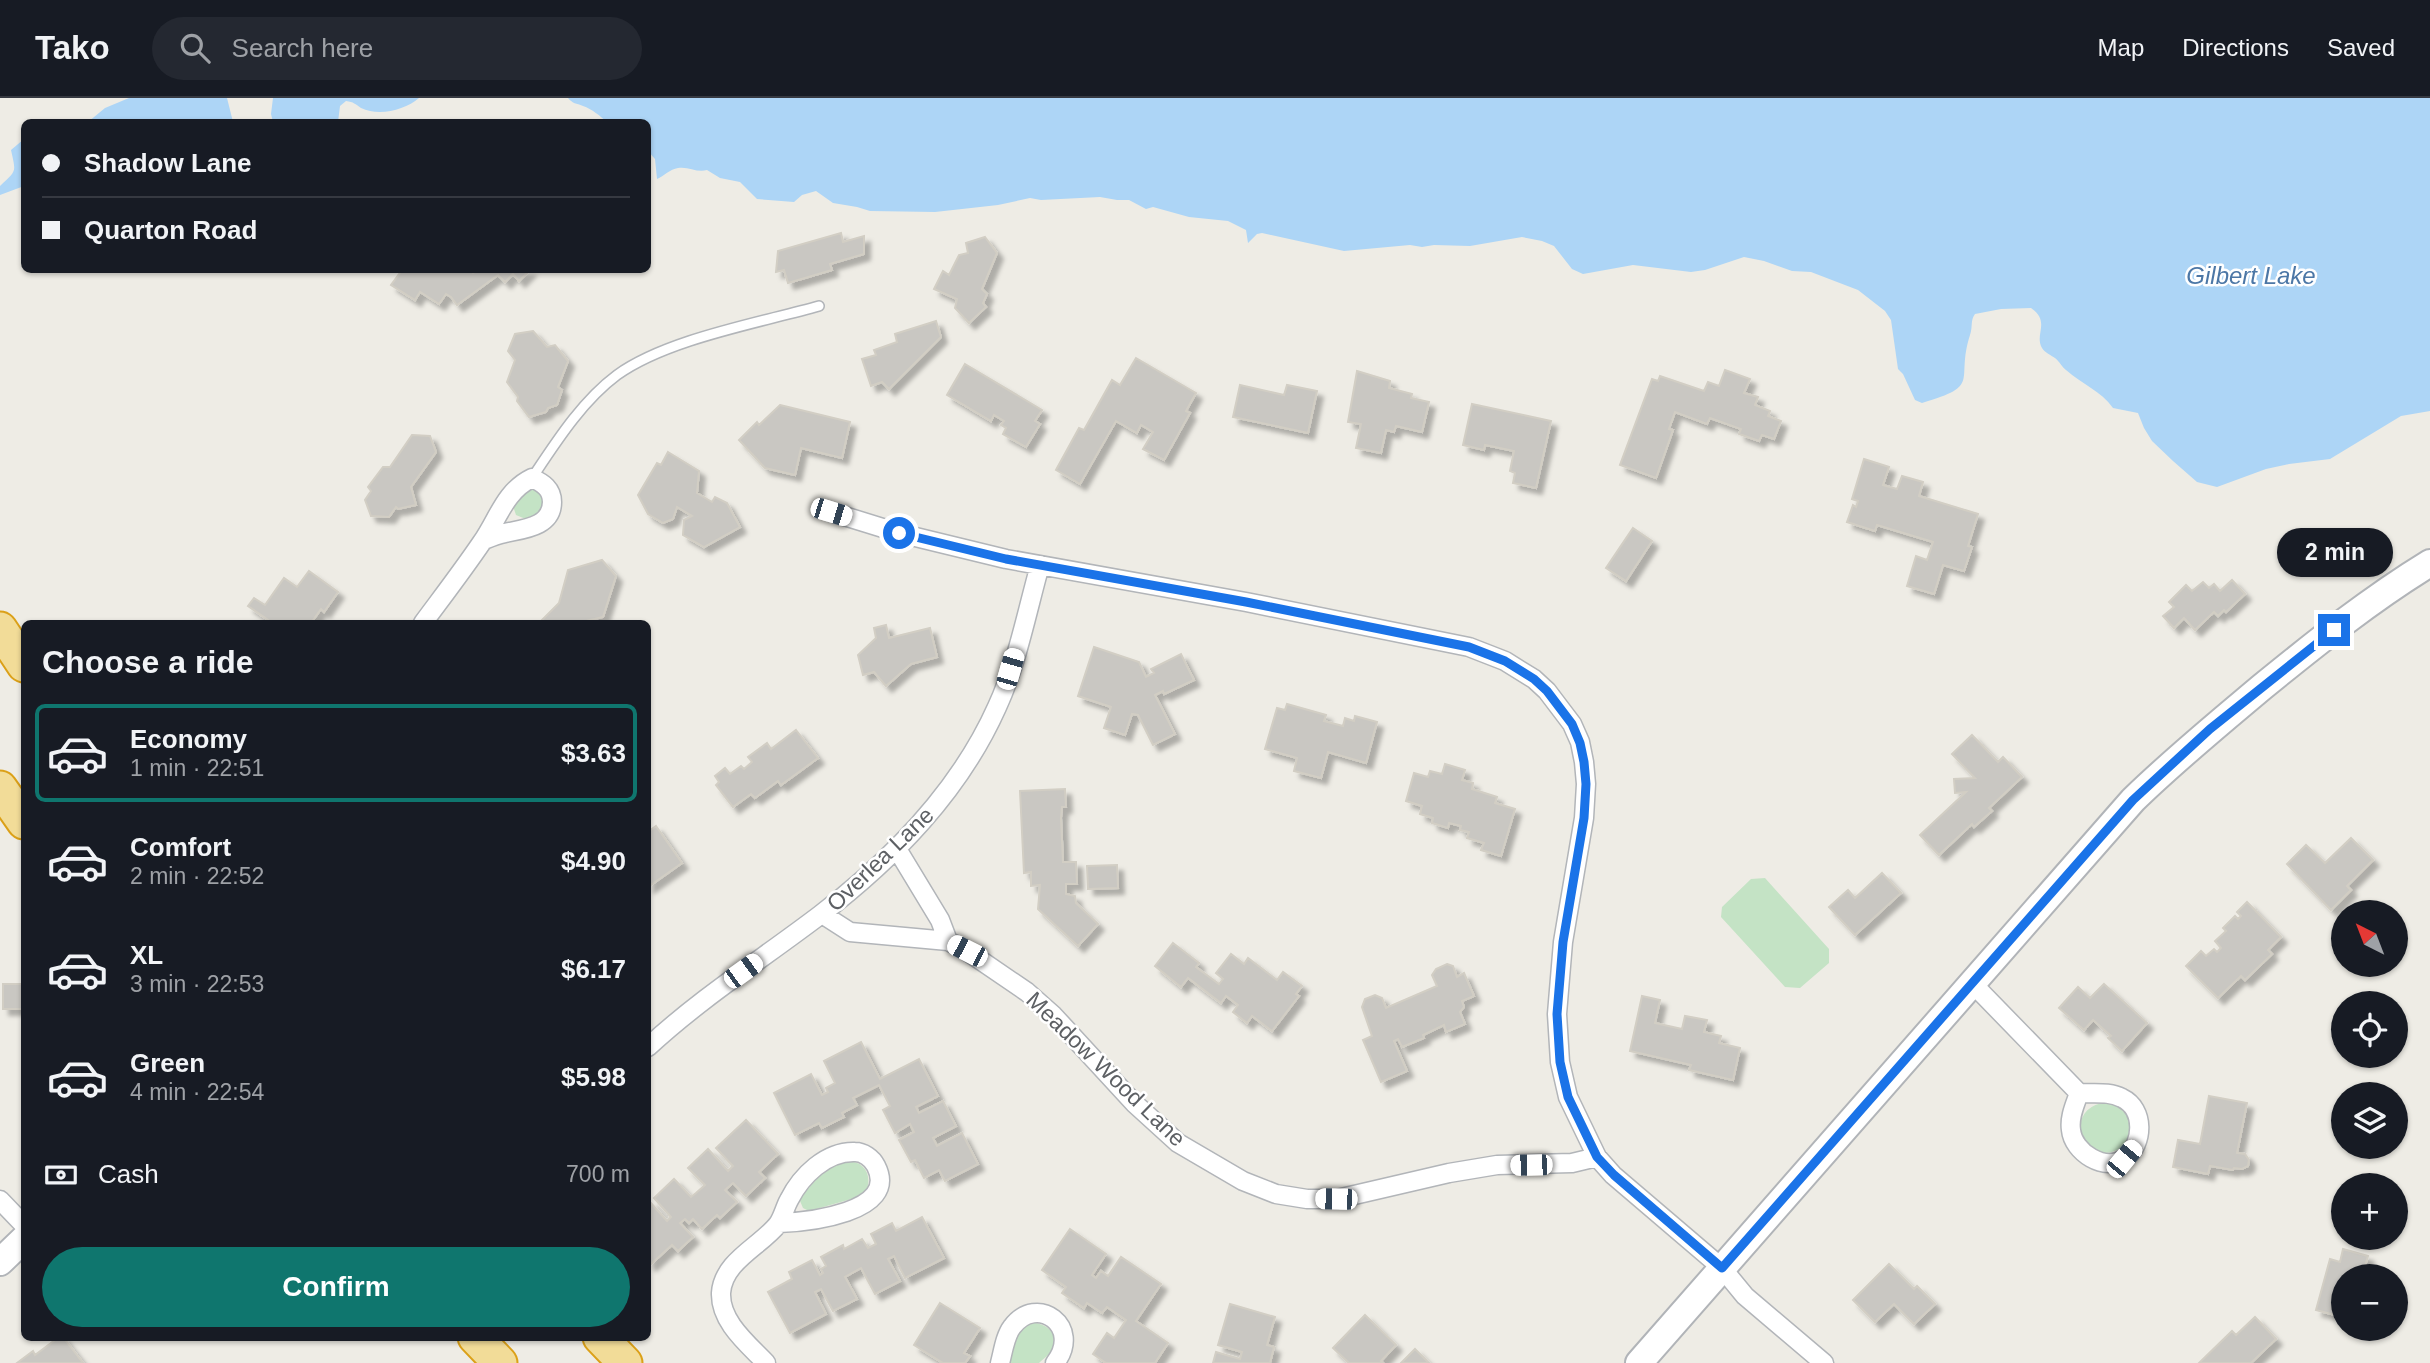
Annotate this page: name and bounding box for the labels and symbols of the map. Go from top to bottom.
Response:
water label: Gilbert Lake [2186,262,2316,289]
car [808,496,855,528]
route start [883,517,915,549]
callout: 2 min [2276,528,2392,578]
route end [2318,614,2350,646]
car [995,646,1026,692]
street label: Overlea Lane [821,802,939,916]
north arrow [2331,900,2408,976]
car [944,932,991,970]
car [720,950,767,992]
street label: Meadow Wood Lane [1021,987,1191,1151]
car [2103,1136,2146,1182]
car [1510,1154,1553,1176]
car [1315,1188,1358,1210]

